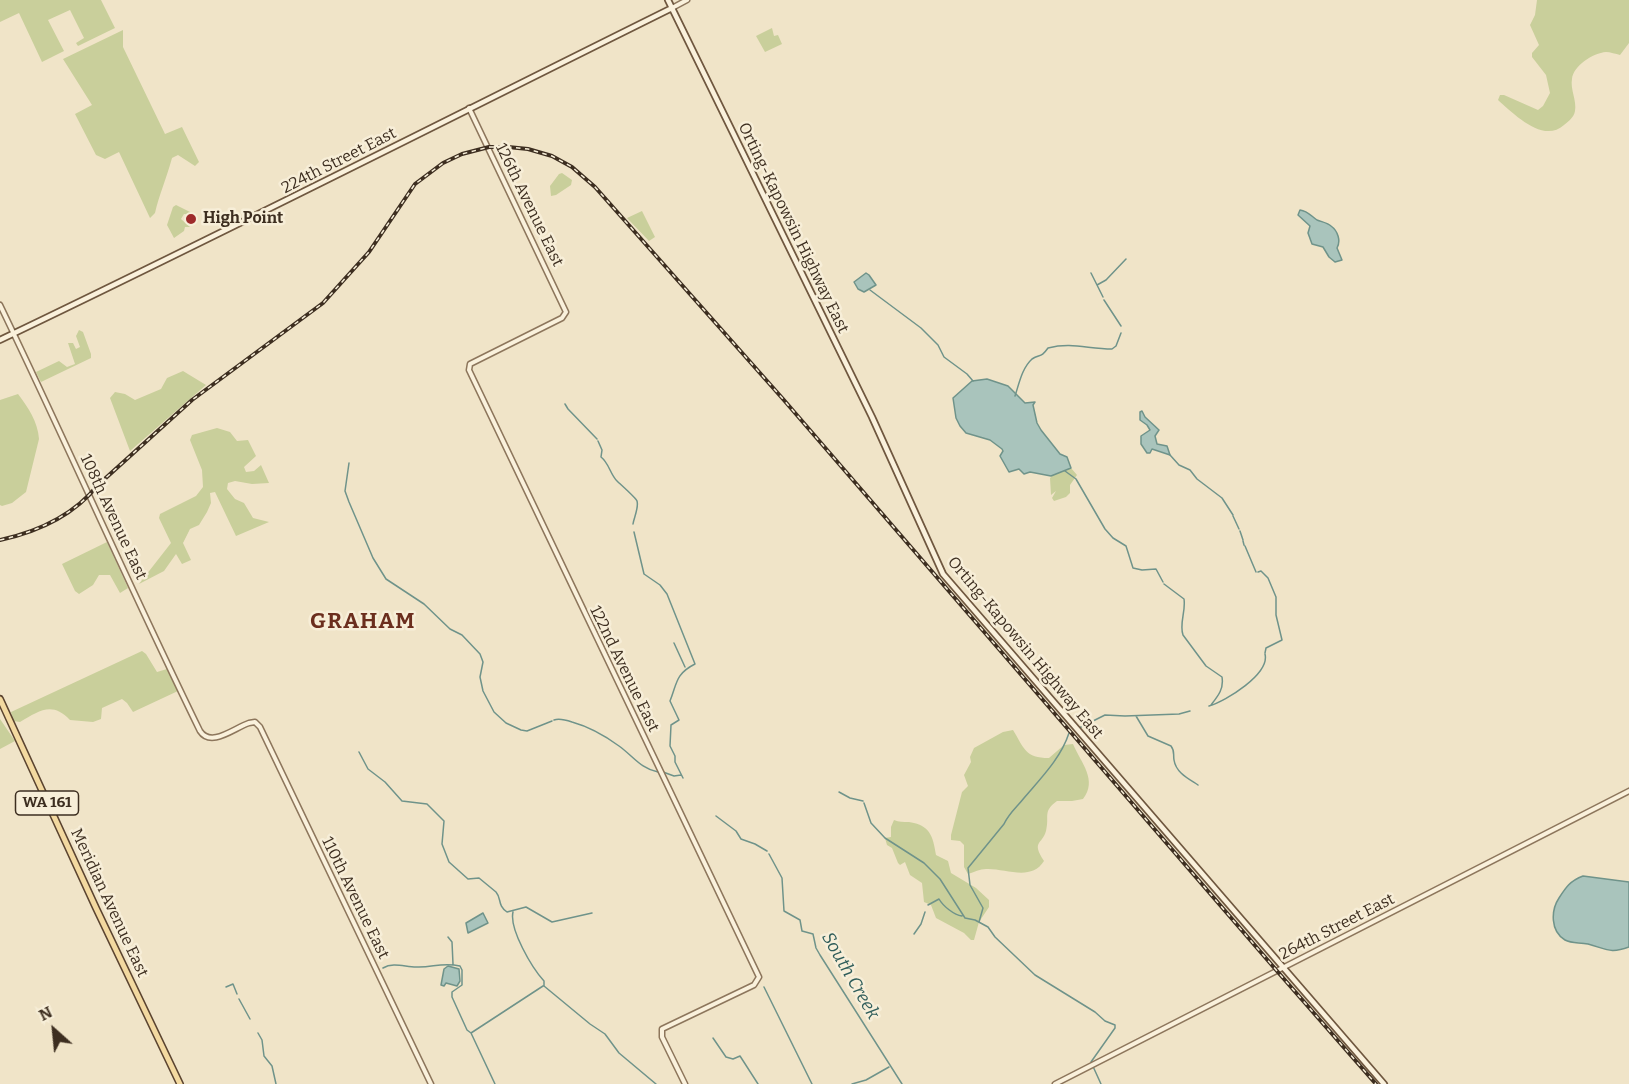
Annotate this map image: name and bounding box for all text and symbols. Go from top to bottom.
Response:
street label: Orting-Kapowsin Highway East [734,120,852,336]
street label: 224th Street East [279,124,399,198]
street label: 126th Avenue East [491,140,567,270]
place label: High Point [203,209,283,229]
marker: High Point [184,212,198,226]
street label: 108th Avenue East [76,451,150,583]
street label: Orting-Kapowsin Highway East [943,553,1107,743]
street label: 122nd Avenue East [585,603,663,735]
district label: GRAHAM [310,609,416,635]
road number: WA 161 [15,791,78,815]
street label: Meridian Avenue East [66,826,152,980]
street label: 110th Avenue East [317,834,393,962]
street label: 264th Street East [1276,890,1398,964]
water label: South Creek [816,929,884,1023]
north arrow [24,1000,84,1060]
text: N [36,1002,55,1025]

